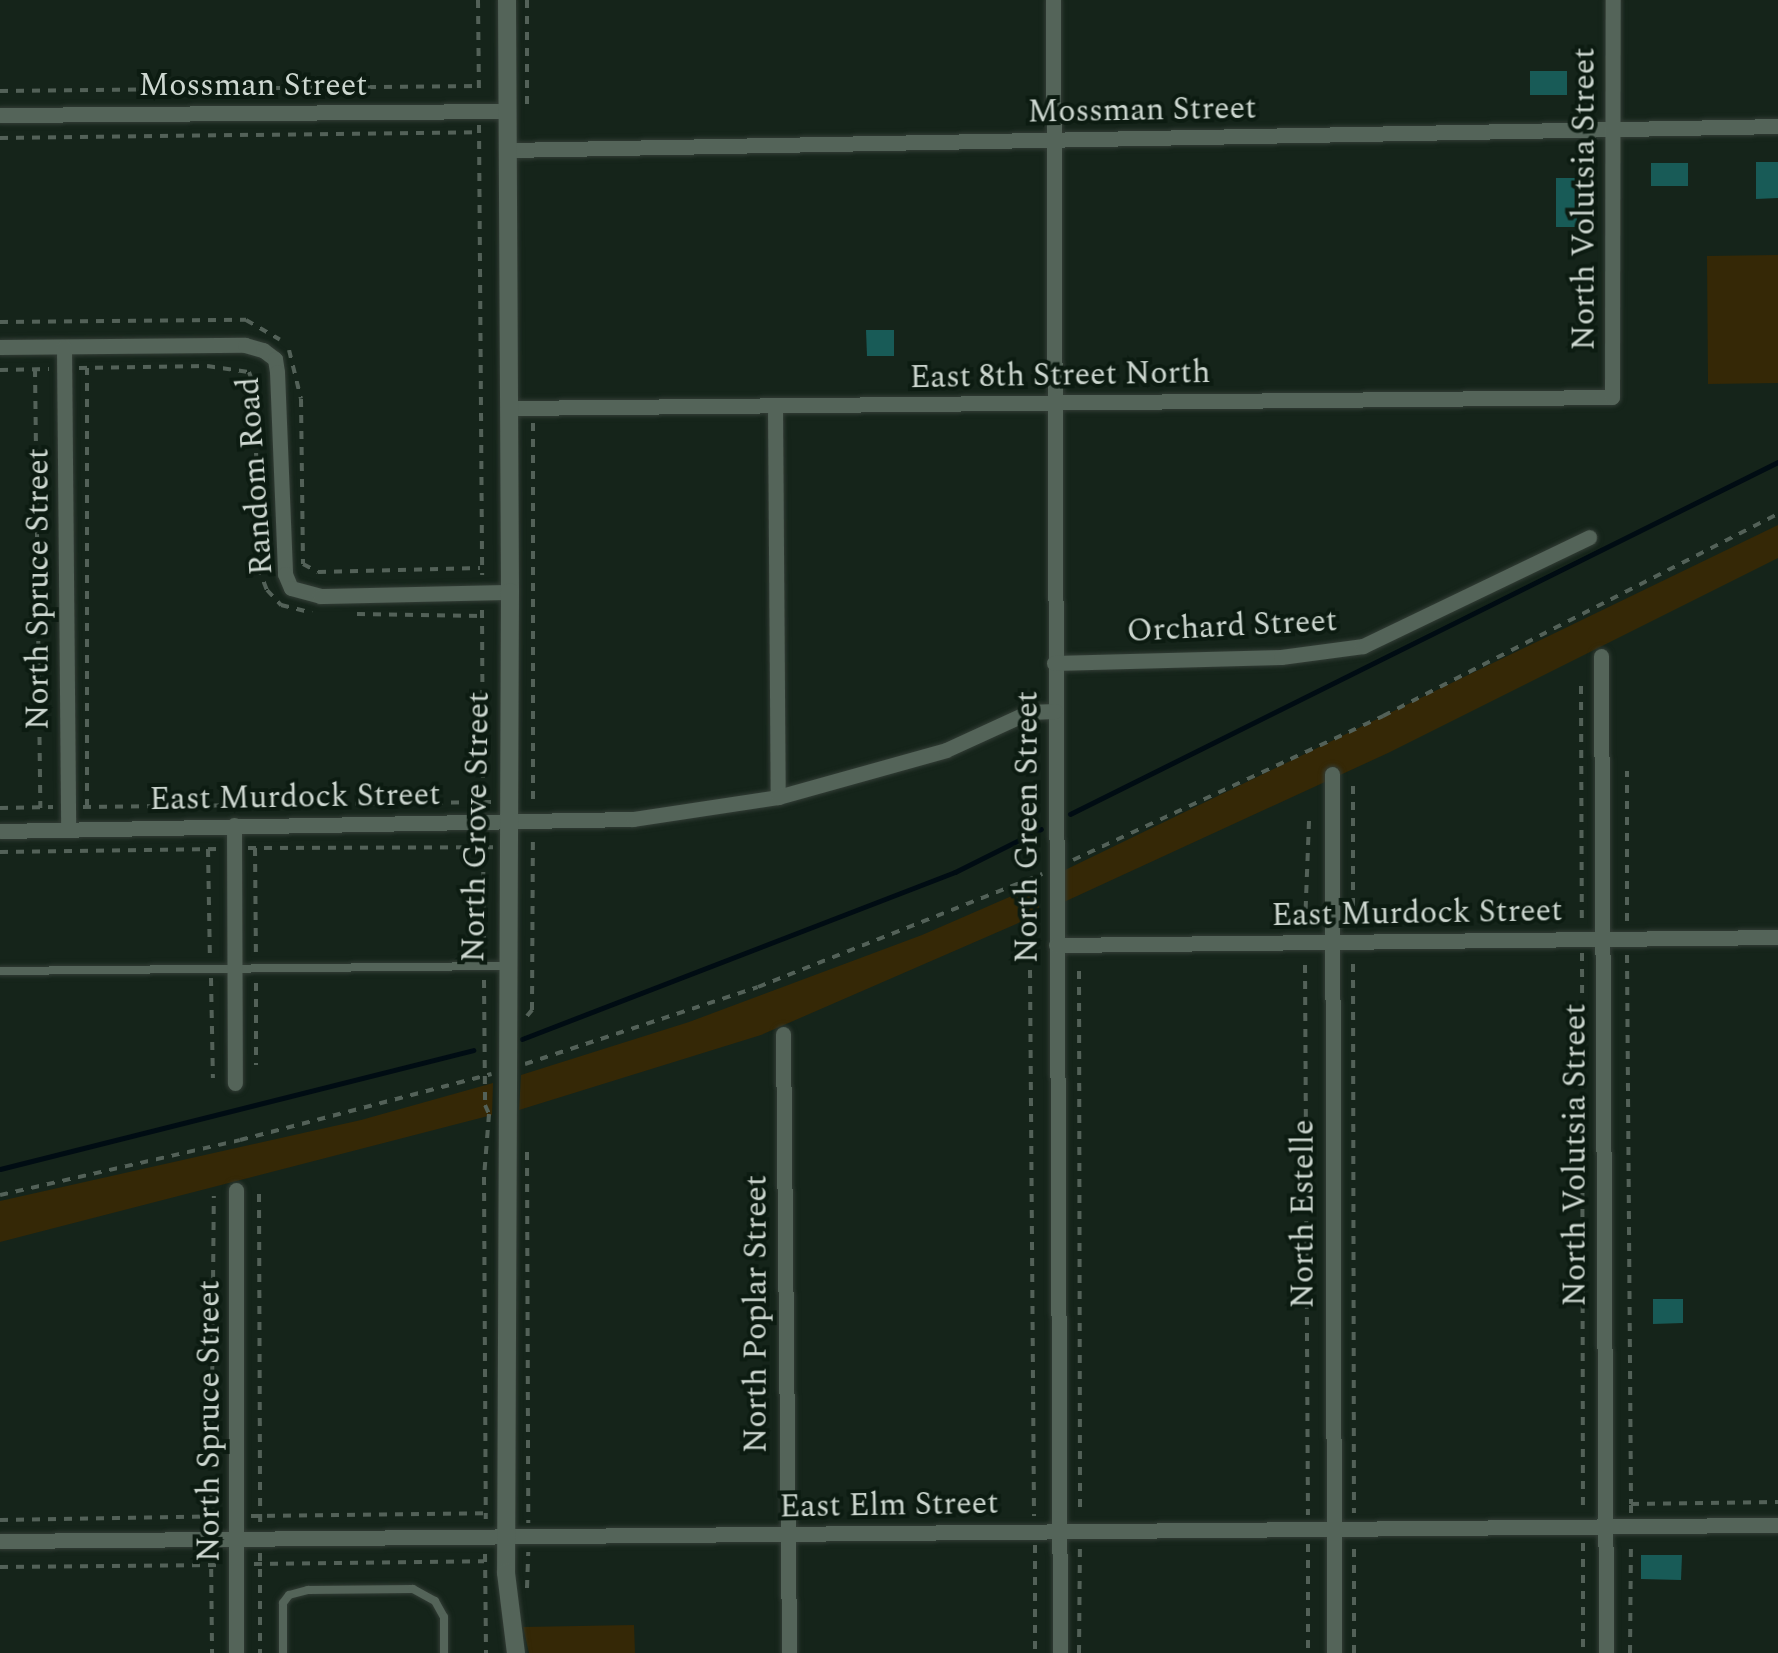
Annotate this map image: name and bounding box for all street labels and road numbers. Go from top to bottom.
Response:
street label: North Volutsia Street [1566,47,1604,351]
street label: Mossman Street [139,67,367,105]
street label: Mossman Street [1027,90,1257,132]
street label: East 8th Street North [909,354,1211,398]
street label: Random Road [230,376,282,576]
street label: North Spruce Street [20,448,58,730]
street label: Orchard Street [1126,602,1338,652]
street label: North Grove Street [455,691,499,963]
street label: North Green Street [1009,691,1047,963]
street label: East Murdock Street [149,776,441,820]
street label: East Murdock Street [1271,892,1563,936]
street label: North Volutsia Street [1557,1003,1595,1307]
street label: North Estelle [1285,1120,1323,1308]
street label: North Poplar Street [738,1175,776,1453]
street label: North Spruce Street [191,1280,229,1562]
street label: East Elm Street [779,1485,999,1527]

